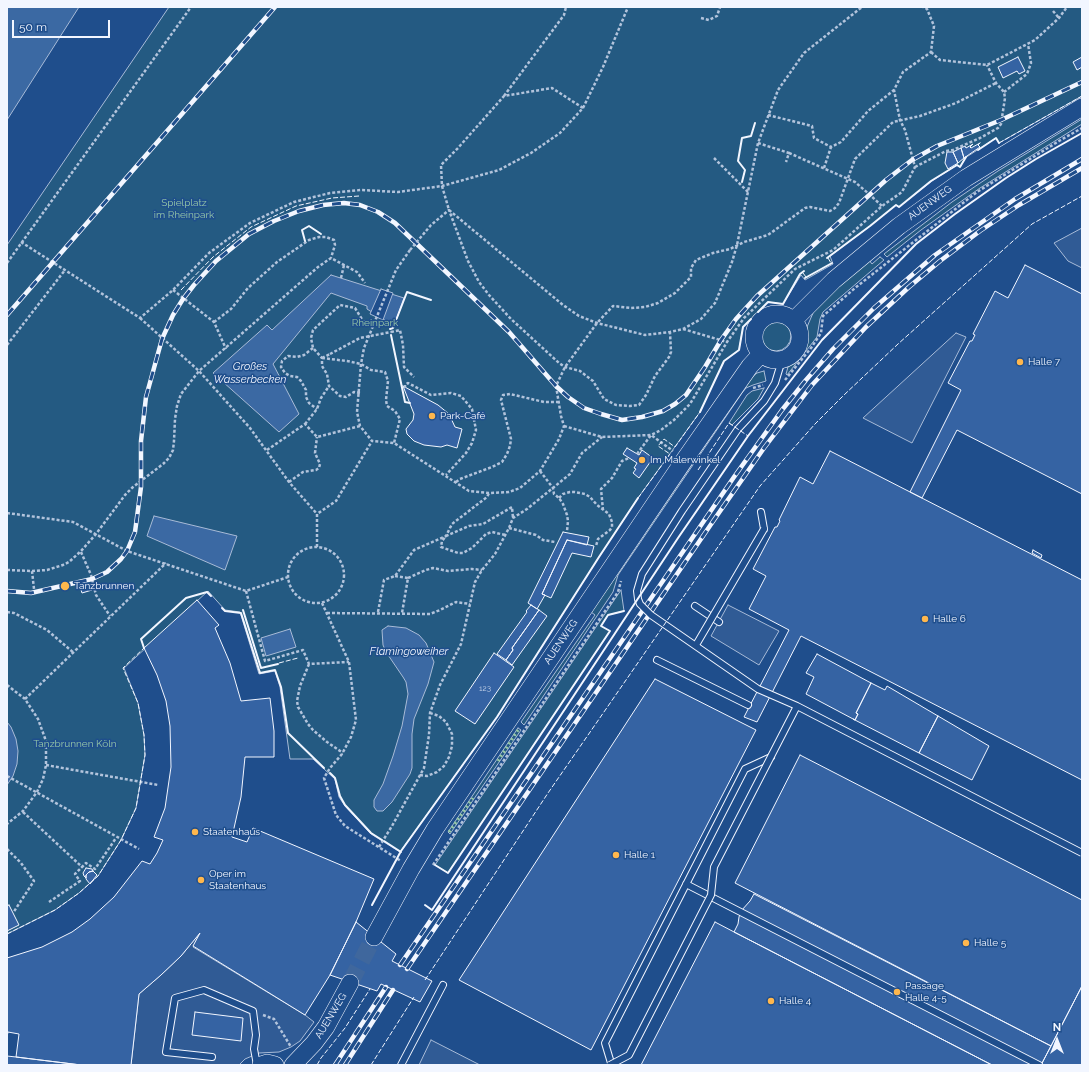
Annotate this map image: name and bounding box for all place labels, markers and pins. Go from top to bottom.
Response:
place label: Halle 7 [1028,356,1060,368]
marker: Halle 7 [1015,357,1025,367]
place label: Park-Café [440,410,485,422]
marker: Park-Café [427,411,437,421]
place label: Im Malerwinkel [650,454,720,466]
marker: Im Malerwinkel [637,455,647,465]
marker: Tanzbrunnen [59,580,71,592]
place label: Tanzbrunnen [74,580,134,592]
place label: Halle 6 [933,613,966,625]
marker: Halle 6 [920,614,930,624]
place label: Staatenhaus [203,826,260,838]
marker: Staatenhaus [190,827,200,837]
place label: Halle 1 [624,849,655,861]
marker: Halle 1 [611,850,621,860]
place label: Oper im Staatenhaus [209,868,266,892]
marker: Oper im Staatenhaus [196,875,206,885]
place label: Halle 5 [974,937,1006,949]
marker: Halle 5 [961,938,971,948]
place label: Passage Halle 4-5 [905,980,947,1004]
marker: Passage Halle 4-5 [892,987,902,997]
place label: Halle 4 [779,995,811,1007]
marker: Halle 4 [766,996,776,1006]

